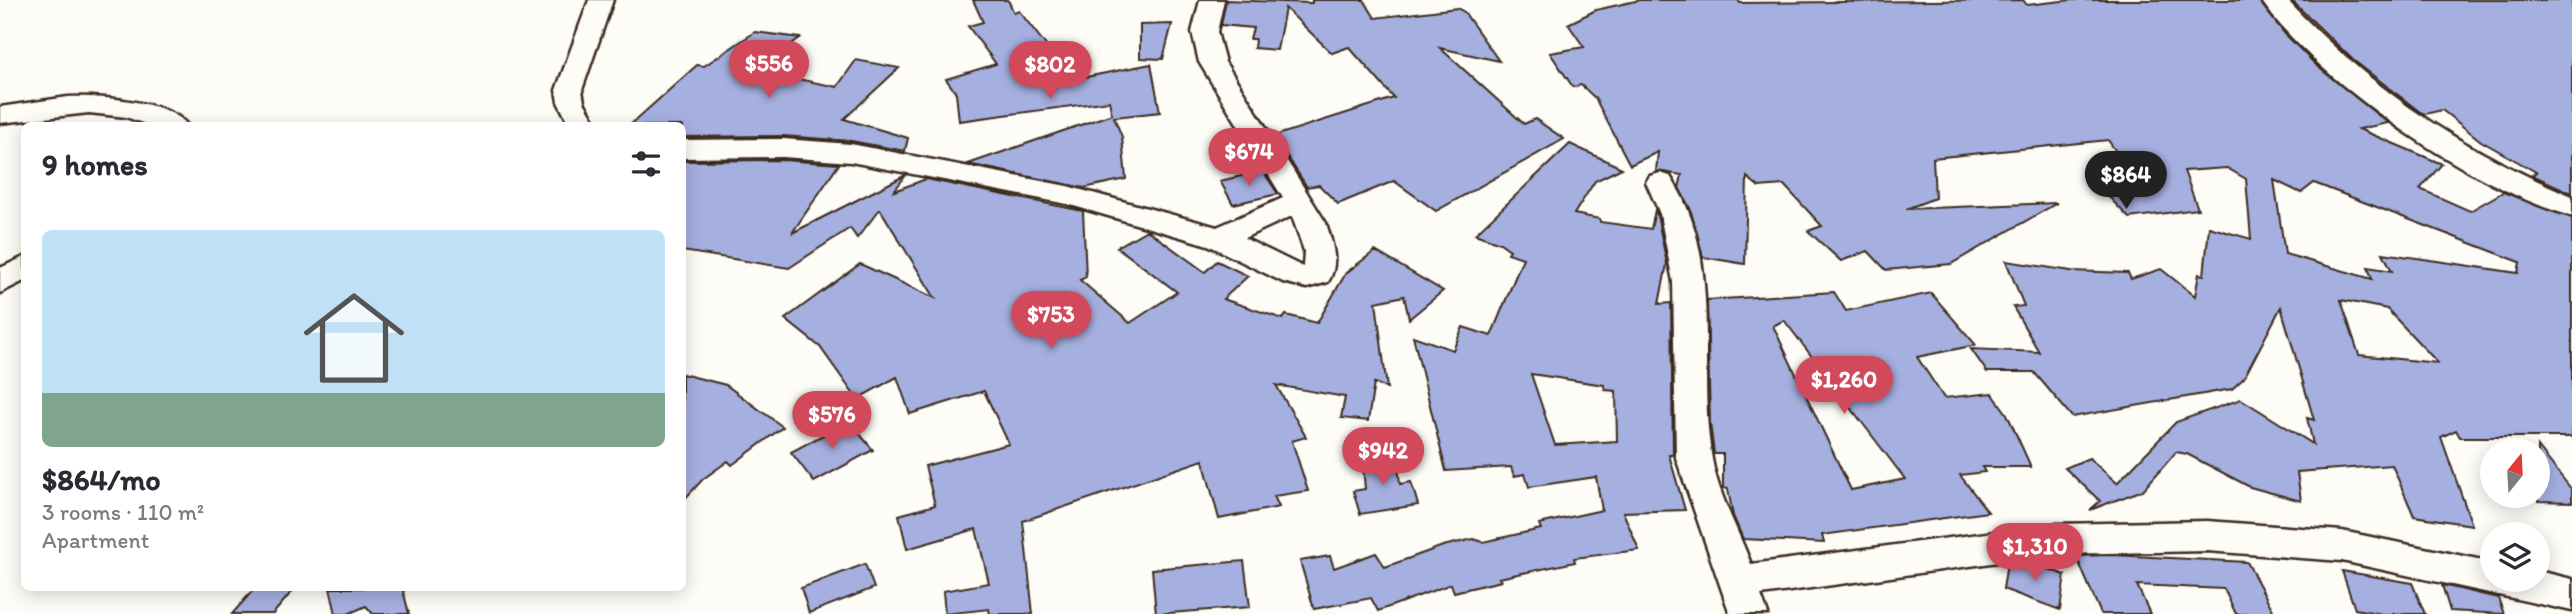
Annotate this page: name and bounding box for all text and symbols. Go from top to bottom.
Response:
pin: $556 [728,41,810,100]
pin: $802 [1009,42,1091,101]
text: $556 [745,49,793,77]
text: $802 [1025,50,1075,78]
pin: $674 [1208,128,1290,188]
text: $674 [1224,137,1274,165]
icon: filters [627,145,665,183]
text: 9 homes [42,146,148,183]
pin: $864 [2085,152,2167,211]
text: $864 [2101,160,2151,188]
icon: home [291,275,417,401]
pin: $753 [1010,292,1092,351]
text: $753 [1027,300,1075,328]
pin: $1,260 [1787,356,1901,416]
text: $1,260 [1811,365,1877,393]
pin: $576 [791,392,873,451]
text: $576 [808,400,856,428]
pin: $942 [1342,428,1424,487]
text: $942 [1358,436,1408,464]
north arrow [2480,438,2550,508]
map controls [2480,438,2550,592]
text: $864/mo [42,461,161,498]
text: 3 rooms · 110 m² [42,498,204,526]
button: layers [2480,522,2550,592]
pin: $1,310 [1978,524,2092,583]
text: Apartment [42,526,149,554]
text: $1,310 [2002,532,2068,560]

